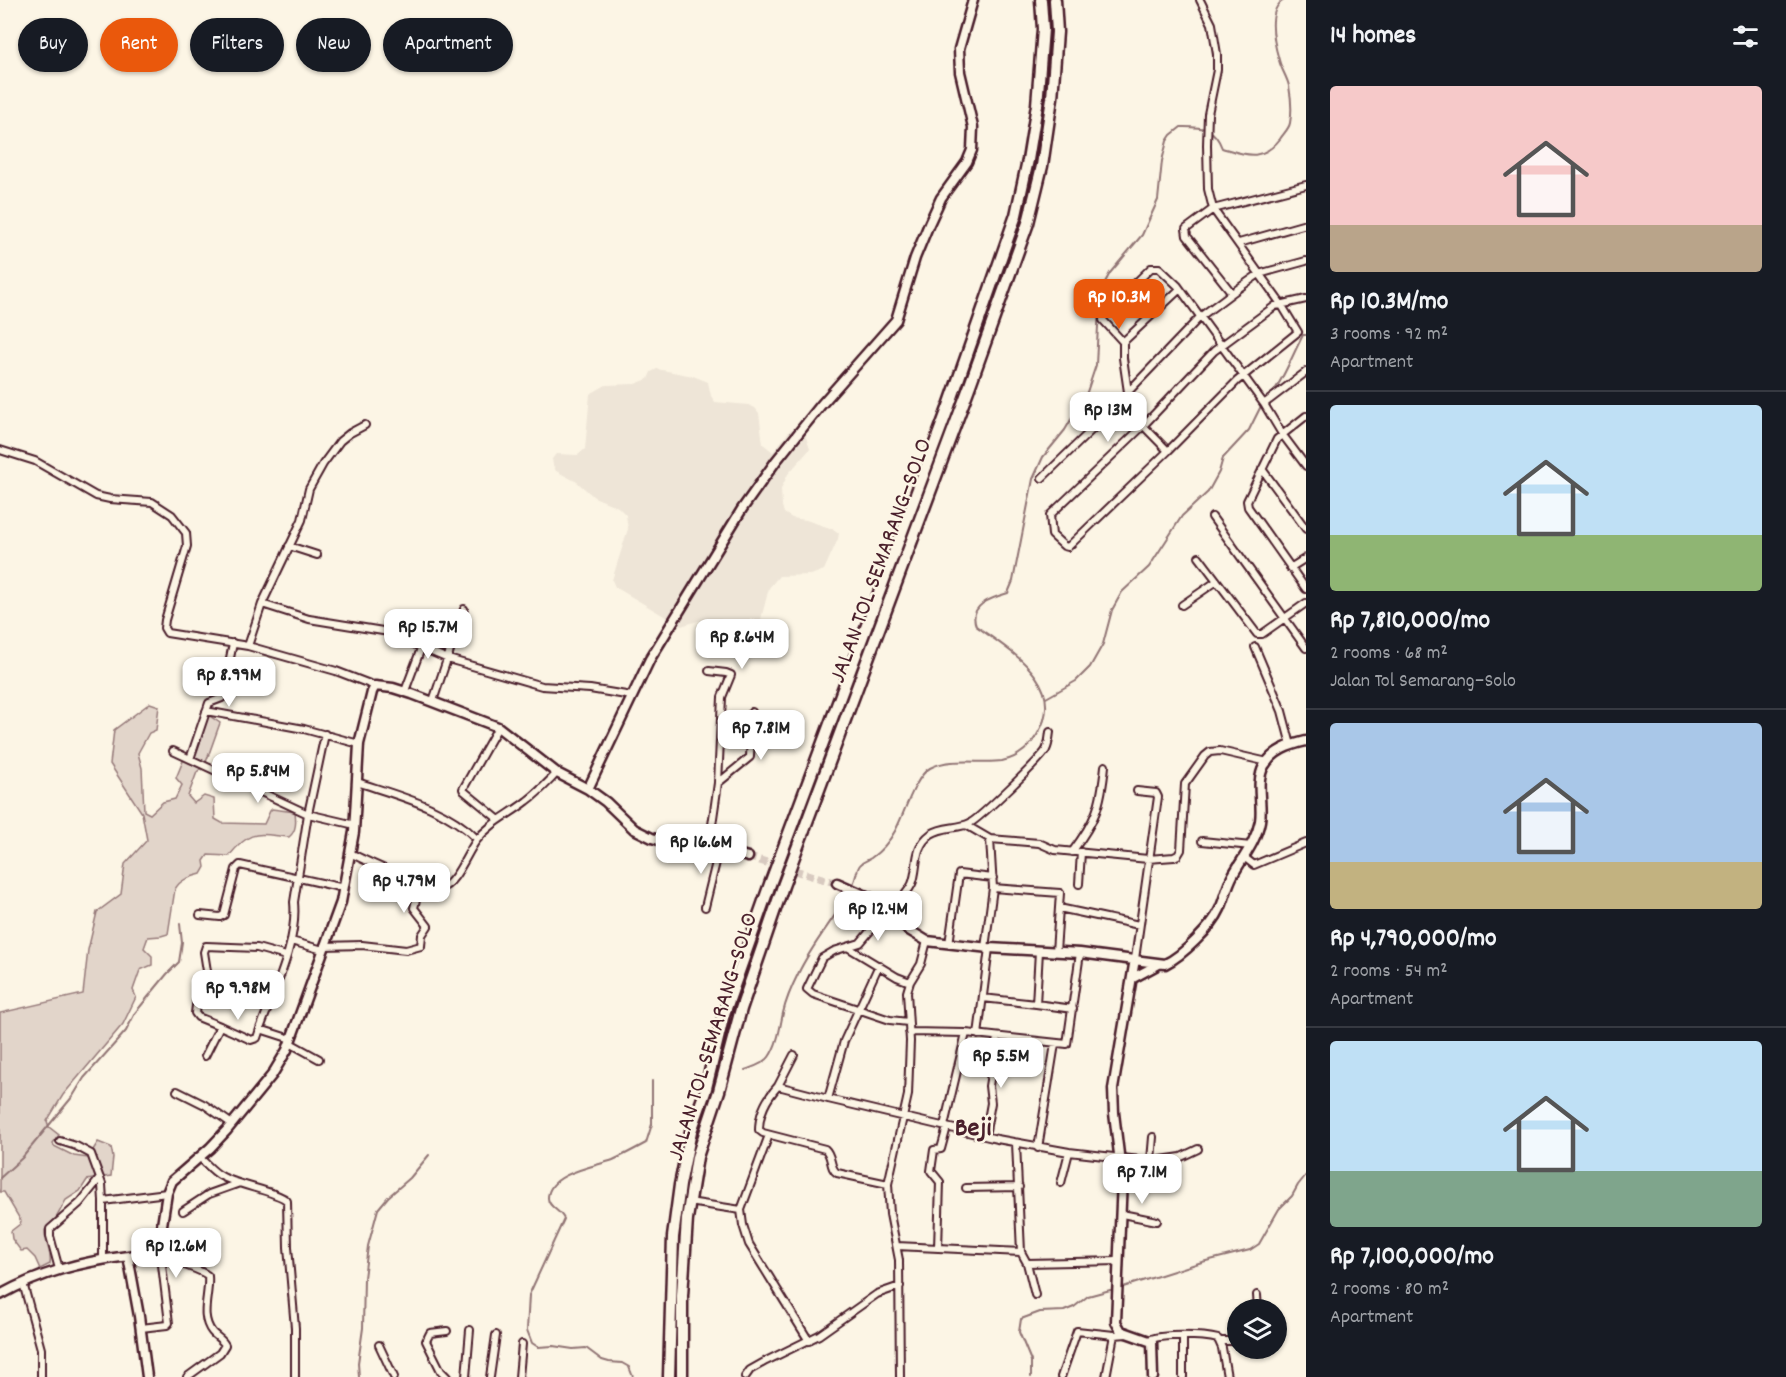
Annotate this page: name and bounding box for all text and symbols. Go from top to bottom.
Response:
chip: Buy [18,18,88,72]
chip: Rent [100,18,178,72]
chip: Filters [190,18,284,72]
chip: New [296,18,371,72]
chip: Apartment [383,18,513,72]
text: 14 homes [1330,18,1416,55]
icon: filters [1729,20,1762,53]
icon: home [1492,125,1600,233]
pin: Rp 10.3M [1057,279,1181,330]
text: Rp 10.3M [1088,284,1150,312]
text: Rp 10.3M/mo [1330,284,1448,321]
text: 3 rooms · 92 m² [1330,321,1448,349]
text: Apartment [1330,349,1413,377]
pin: Rp 13M [1059,392,1157,443]
text: Rp 13M [1084,397,1132,425]
street label: JALAN TOL SEMARANG–SOLO [822,434,942,688]
icon: home [1492,444,1600,552]
text: Rp 7,810,000/mo [1330,603,1490,640]
pin: Rp 15.7M [366,609,490,660]
text: Rp 15.7M [398,614,458,642]
pin: Rp 8.64M [680,619,804,670]
text: Rp 8.64M [710,624,774,652]
text: 2 rooms · 68 m² [1330,640,1448,668]
pin: Rp 8.99M [167,657,291,708]
text: Rp 8.99M [197,662,261,690]
text: Jalan Tol Semarang–Solo [1330,668,1516,696]
pin: Rp 7.81M [699,710,823,761]
text: Rp 7.81M [732,715,790,743]
pin: Rp 5.84M [196,753,320,804]
text: Rp 5.84M [226,758,290,786]
icon: home [1492,762,1600,870]
pin: Rp 16.6M [639,824,763,875]
text: Rp 16.6M [670,829,732,857]
pin: Rp 4.79M [342,863,466,914]
text: Rp 4.79M [372,868,436,896]
pin: Rp 12.4M [816,891,940,942]
text: Rp 12.4M [848,896,908,924]
street label: JALAN TOL SEMARANG–SOLO [660,909,768,1165]
text: Rp 4,790,000/mo [1330,921,1497,958]
text: 2 rooms · 54 m² [1330,958,1448,986]
pin: Rp 9.98M [176,970,300,1021]
text: Rp 9.98M [206,975,270,1003]
text: Apartment [1330,986,1413,1014]
pin: Rp 5.5M [946,1038,1056,1089]
text: Rp 5.5M [972,1043,1030,1071]
icon: home [1492,1080,1600,1188]
district label: Beji [955,1110,991,1149]
pin: Rp 7.1M [1087,1154,1197,1205]
text: Rp 7.1M [1117,1159,1167,1187]
pin: Rp 12.6M [114,1228,238,1279]
text: Rp 12.6M [145,1233,207,1261]
text: Rp 7,100,000/mo [1330,1239,1494,1276]
text: 2 rooms · 80 m² [1330,1276,1449,1304]
map controls [1227,1299,1287,1359]
button: layers [1227,1299,1287,1359]
text: Apartment [1330,1304,1413,1332]

